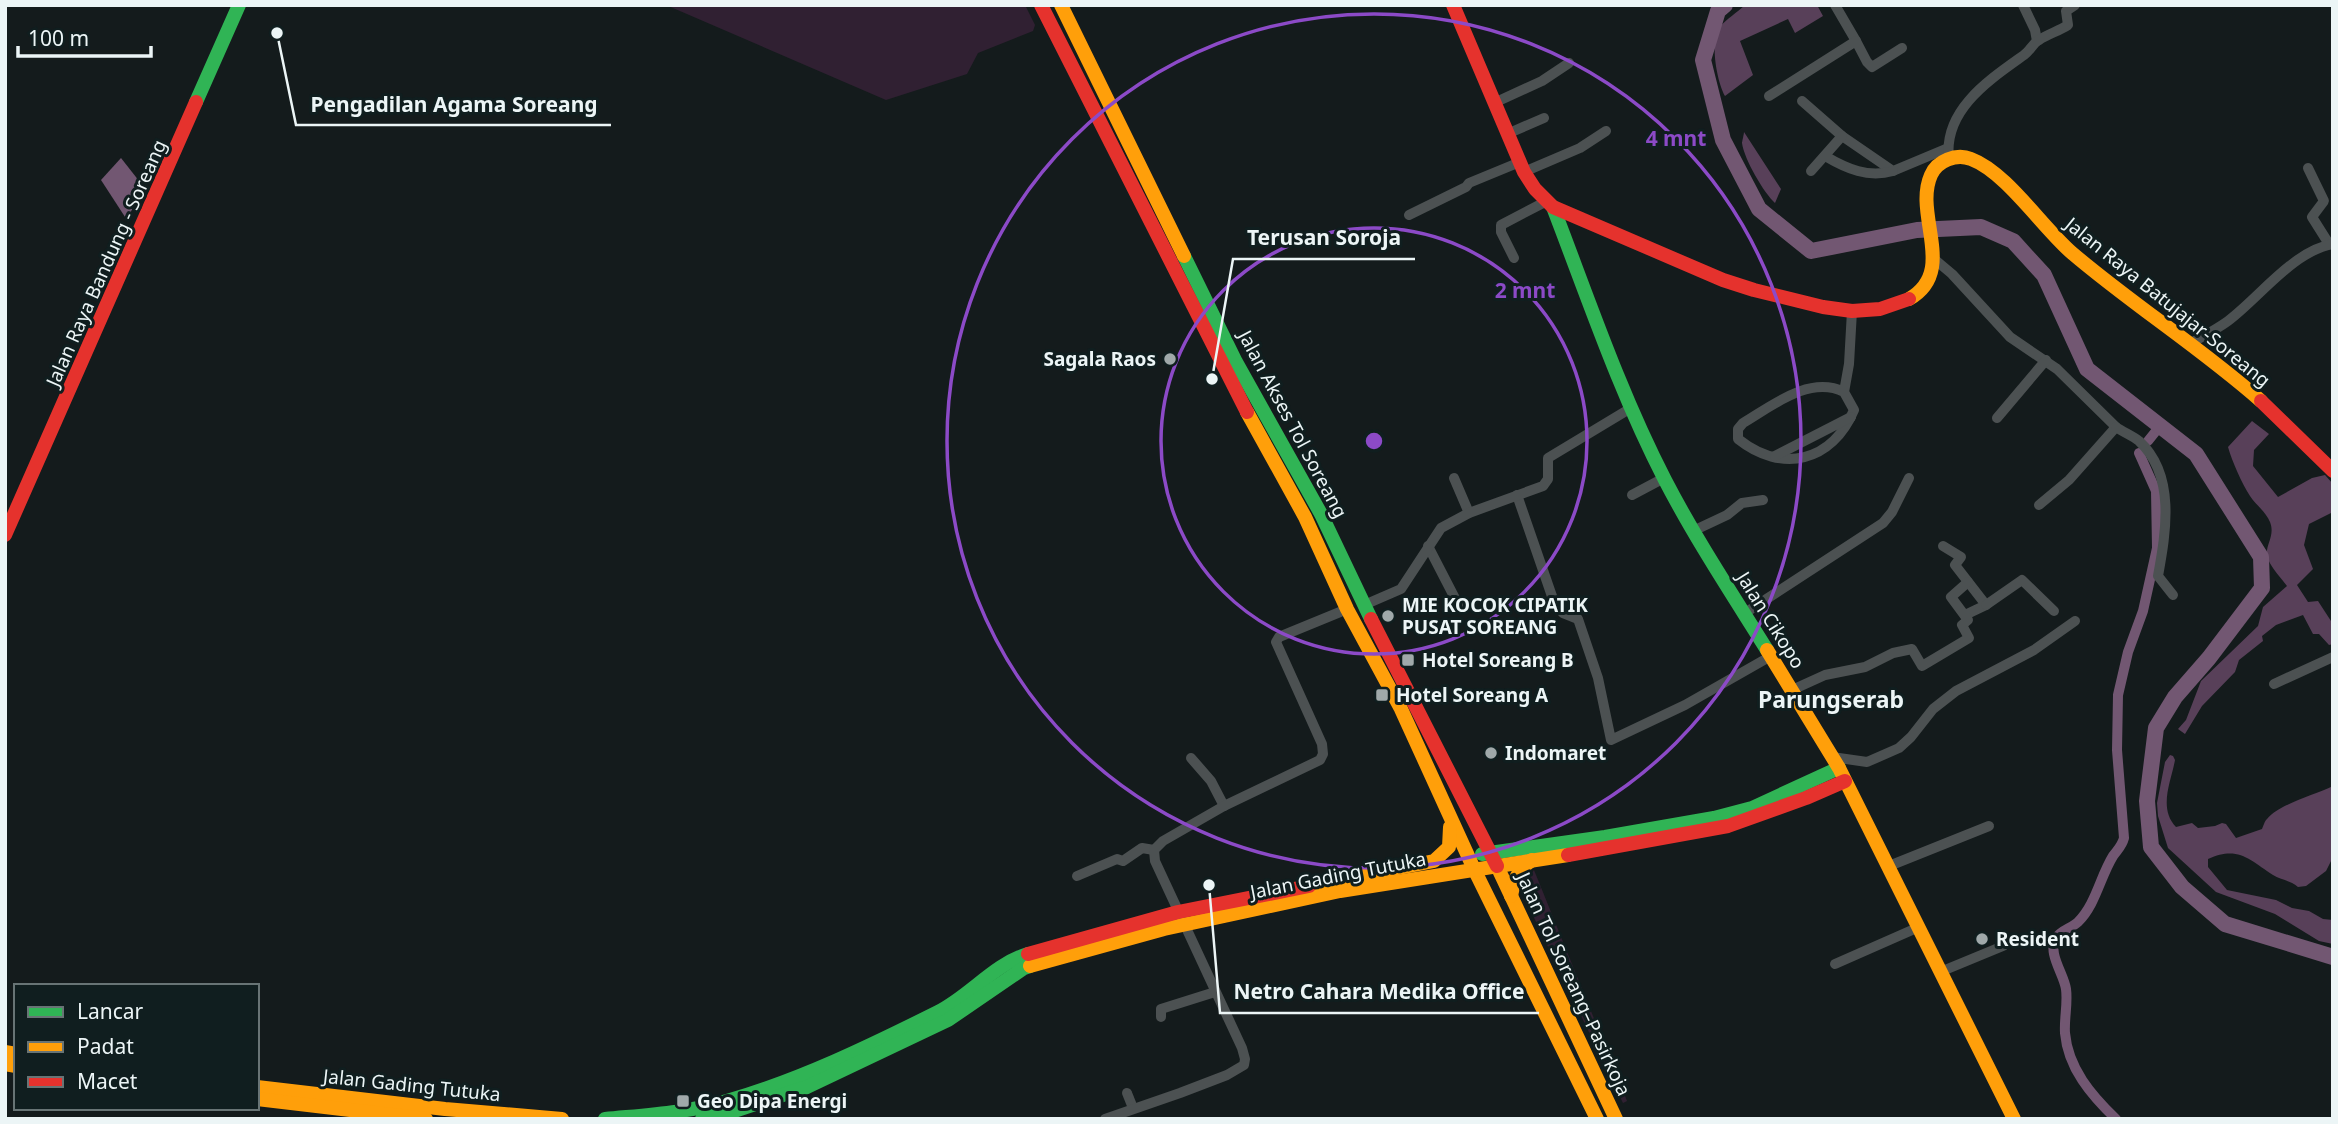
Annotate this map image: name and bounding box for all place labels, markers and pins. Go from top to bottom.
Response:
callout: Pengadilan Agama Soreang [296,83,611,125]
callout: Terusan Soroja [1233,217,1415,259]
place label: Sagala Raos [1044,346,1156,372]
marker: Sagala Raos [1162,351,1178,367]
centre of rings [1362,429,1386,453]
place label: MIE KOCOK CIPATIK PUSAT SOREANG [1402,592,1588,640]
marker: MIE KOCOK CIPATIK PUSAT SOREANG [1380,608,1396,624]
place label: Hotel Soreang B [1422,647,1574,673]
marker: Hotel Soreang B [1400,652,1416,668]
place label: Hotel Soreang A [1396,682,1549,708]
marker: Hotel Soreang A [1374,687,1390,703]
place label: Indomaret [1505,740,1606,766]
marker: Indomaret [1483,745,1499,761]
place label: Resident [1996,926,2079,952]
marker: Resident [1974,931,1990,947]
callout: Netro Cahara Medika Office [1220,971,1539,1013]
place label: Geo Dipa Energi [697,1088,847,1114]
marker: Geo Dipa Energi [675,1093,691,1109]

